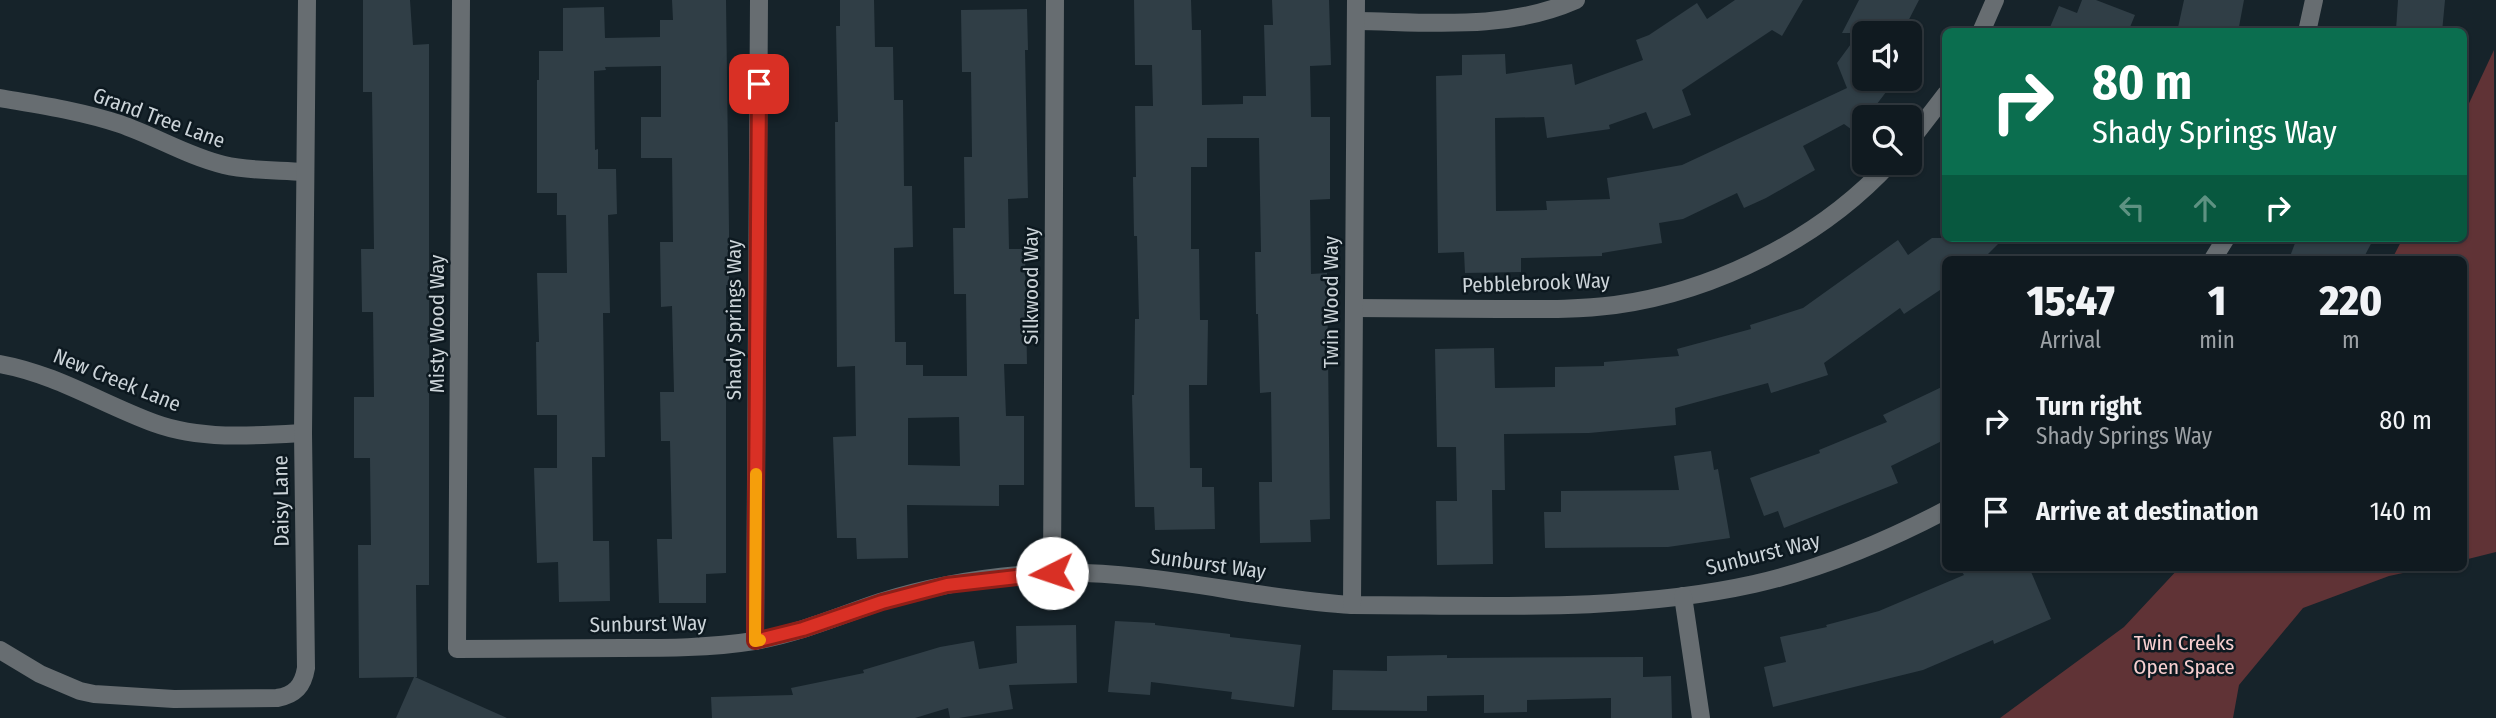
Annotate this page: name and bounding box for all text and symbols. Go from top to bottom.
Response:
map controls [1852,21,1922,175]
button: sound [1852,21,1922,91]
text: 80 m [2092,53,2192,112]
pin [729,54,789,114]
icon: right [1977,56,2068,147]
icon: arrive [740,65,778,103]
street label: Grand Tree Lane [89,82,229,154]
button: search [1852,105,1922,175]
text: Shady Springs Way [2092,113,2337,151]
icon: left [2113,189,2151,227]
icon: ahead [2186,189,2224,227]
icon: right [2259,189,2297,227]
street label: Silkwood Way [1018,227,1044,345]
street label: Twin Wood Way [1318,235,1344,368]
street label: Shady Springs Way [721,239,747,400]
street label: Misty Wood Way [424,254,450,393]
street label: Pebblebrook Way [1462,267,1611,299]
text: 15:47 [2027,276,2115,326]
text: 1 [2208,276,2226,326]
text: 220 [2320,276,2382,326]
text: Arrival [2040,326,2101,354]
text: min [2199,326,2235,354]
text: m [2342,326,2360,354]
street label: New Creek Lane [49,343,185,417]
text: Turn right [2036,391,2142,422]
icon: right [1977,402,2015,440]
text: 80 m [2379,405,2432,436]
text: Shady Springs Way [2036,422,2212,450]
street label: Daisy Lane [267,455,295,547]
icon: arrive [1977,493,2015,531]
text: Arrive at destination [2036,496,2259,527]
text: 140 m [2370,496,2432,527]
street label: Sunburst Way [1703,527,1823,581]
position arrow [1015,536,1089,610]
street label: Sunburst Way [1148,543,1268,585]
street label: Sunburst Way [589,610,707,638]
park label: Twin Creeks Open Space [2133,630,2235,680]

